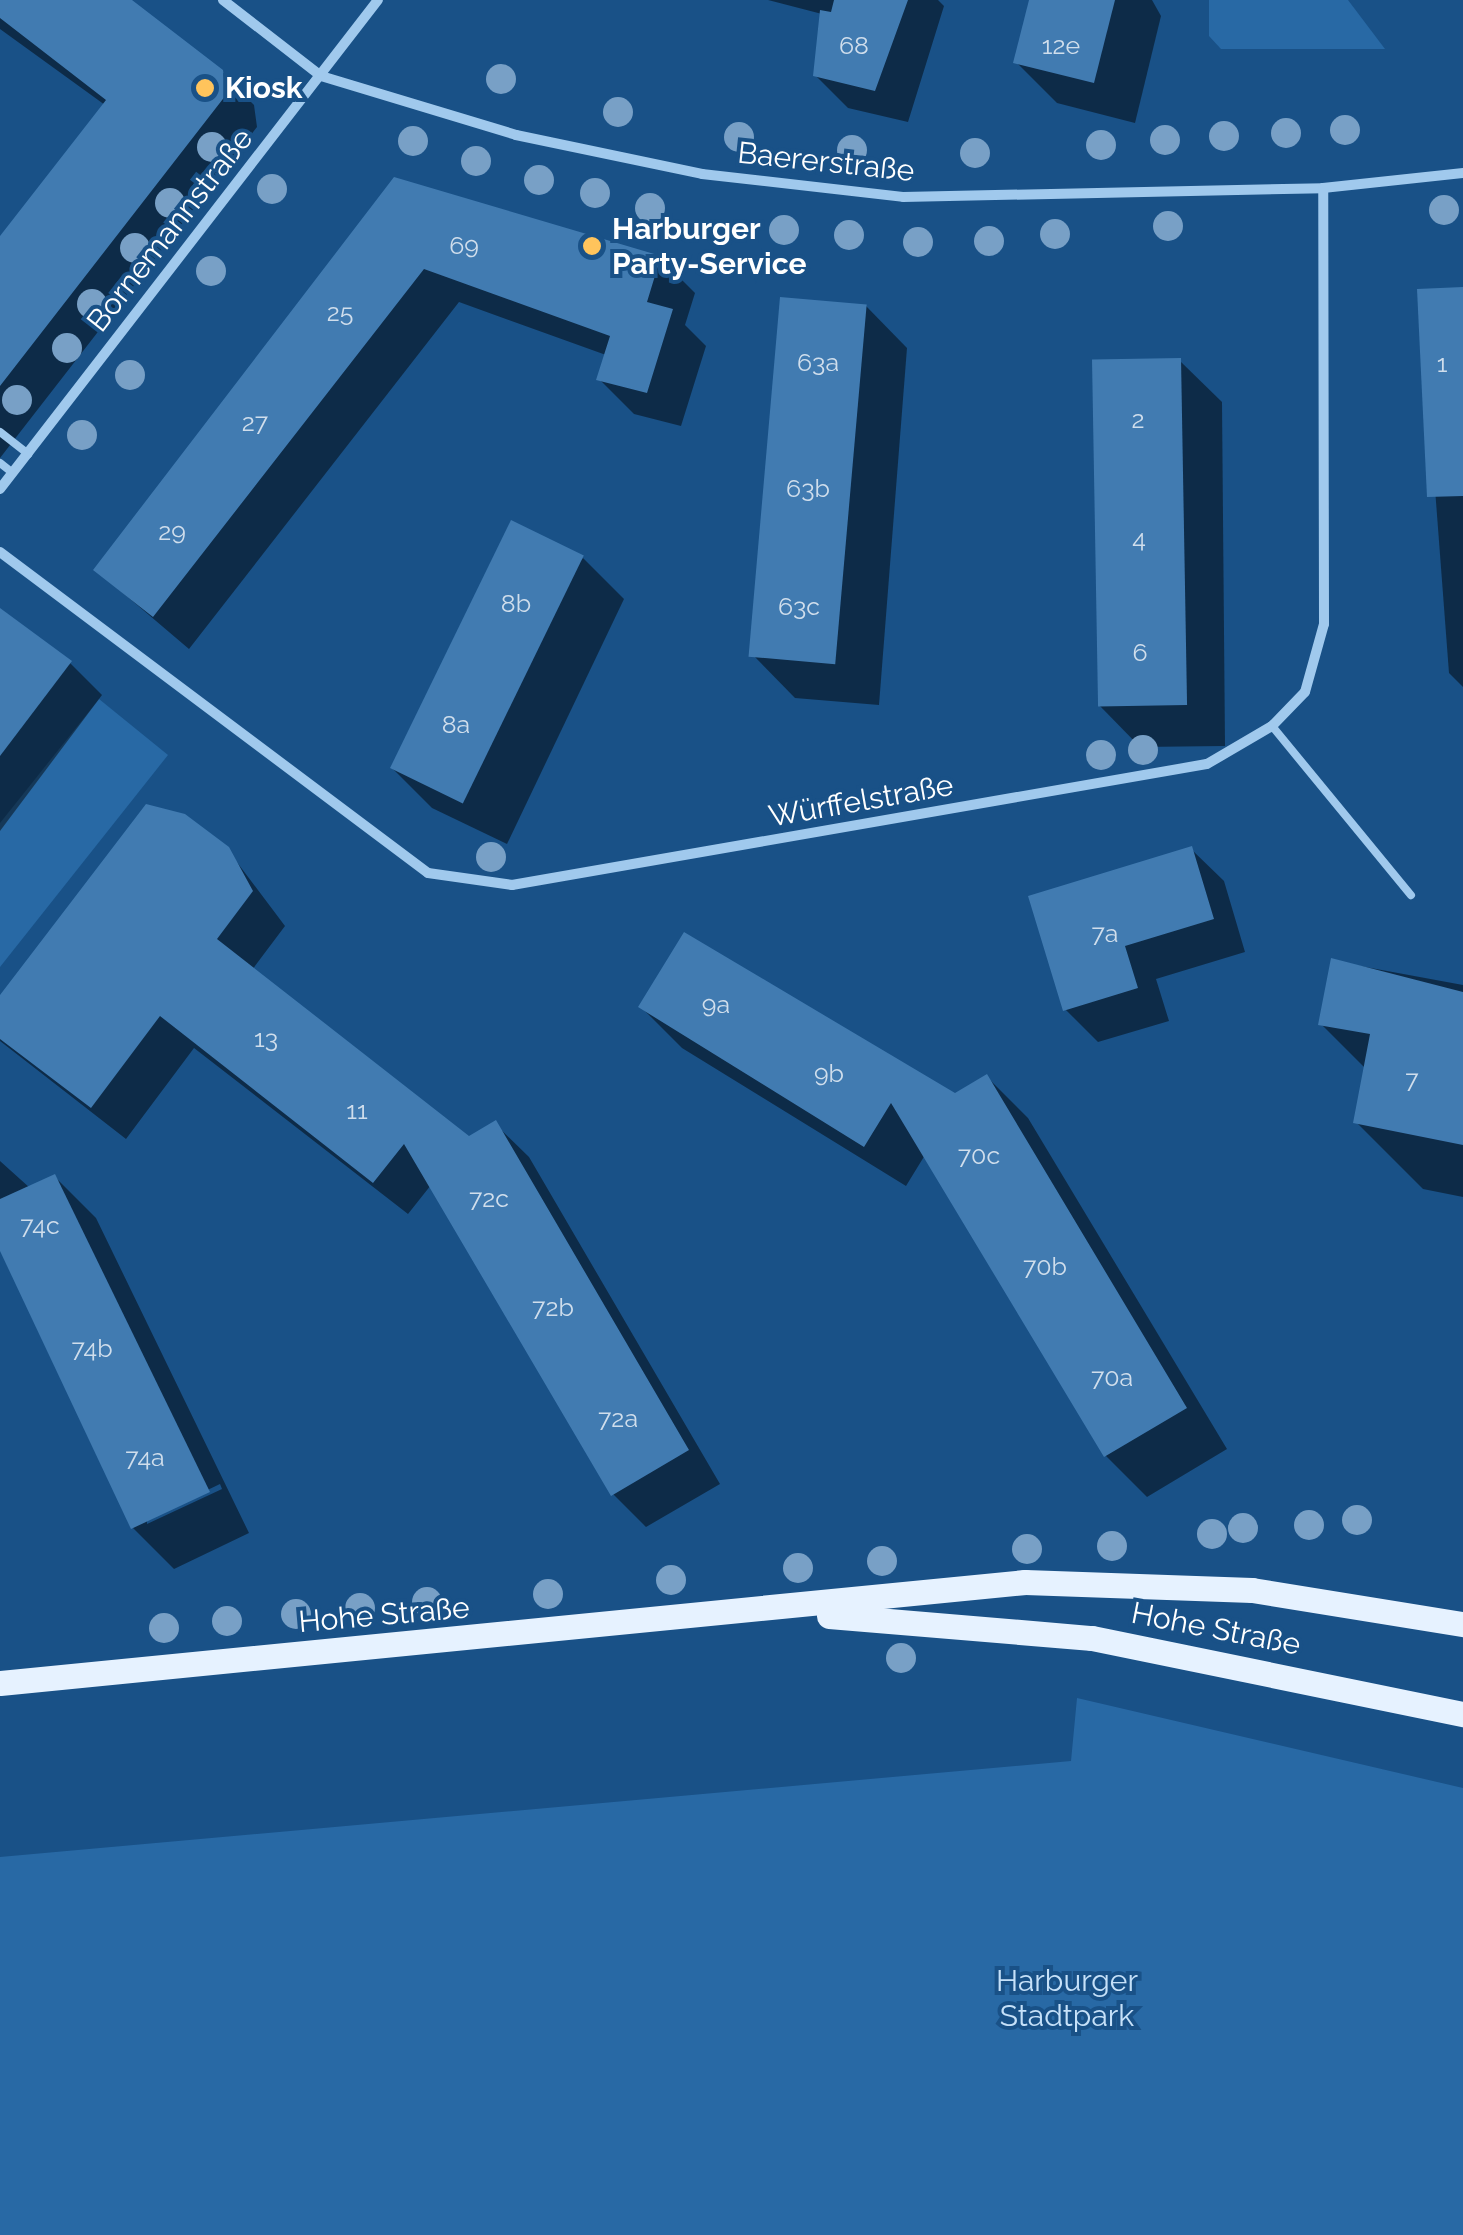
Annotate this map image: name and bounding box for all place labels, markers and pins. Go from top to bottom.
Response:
place label: Kiosk [225,70,302,106]
marker: Kiosk [194,77,216,99]
place label: Harburger Party-Service [612,211,806,282]
marker: Harburger Party-Service [581,235,603,257]

